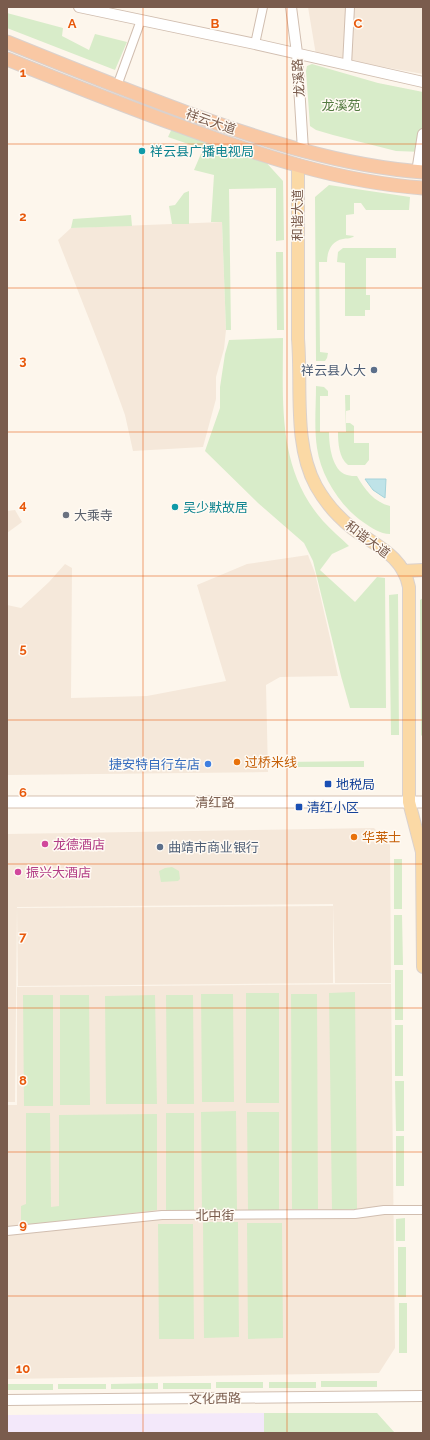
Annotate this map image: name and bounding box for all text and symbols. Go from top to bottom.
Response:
text: A [68,16,77,31]
text: B [211,16,220,31]
text: C [354,16,363,31]
street label: 龙溪路 [290,58,307,98]
text: 1 [20,65,27,80]
park label: 龙溪苑 [321,98,361,113]
street label: 祥云大道 [184,106,238,137]
place label: 祥云县广播电视局 [150,144,254,159]
marker: 祥云县广播电视局 [137,146,147,156]
street label: 和谐大道 [290,189,305,241]
text: 2 [19,209,27,224]
text: 3 [19,353,27,368]
place label: 祥云县人大 [301,363,366,378]
marker: 祥云县人大 [369,365,379,375]
text: 4 [19,497,27,512]
place label: 吴少默故居 [183,500,248,515]
marker: 吴少默故居 [170,502,180,512]
place label: 大乘寺 [74,508,113,523]
marker: 大乘寺 [61,510,71,520]
street label: 和谐大道 [342,518,393,561]
text: 5 [19,641,27,656]
place label: 过桥米线 [245,755,297,770]
place label: 捷安特自行车店 [109,757,200,772]
marker: 过桥米线 [232,757,242,767]
marker: 捷安特自行车店 [203,759,213,769]
place label: 地税局 [336,777,375,792]
marker: 地税局 [323,779,333,789]
text: 6 [19,785,27,800]
street label: 清红路 [195,795,235,810]
place label: 清红小区 [307,800,359,815]
marker: 清红小区 [294,802,304,812]
place label: 华莱士 [362,830,401,845]
marker: 华莱士 [349,832,359,842]
place label: 龙德酒店 [53,837,105,852]
marker: 龙德酒店 [40,839,50,849]
place label: 曲靖市商业银行 [168,840,259,855]
marker: 曲靖市商业银行 [155,842,165,852]
place label: 振兴大酒店 [26,865,91,880]
marker: 振兴大酒店 [13,867,23,877]
text: 7 [19,929,27,944]
text: 8 [19,1073,27,1088]
street label: 北中街 [195,1208,235,1223]
text: 9 [19,1217,27,1232]
text: 10 [16,1361,30,1376]
street label: 文化西路 [189,1391,241,1406]

